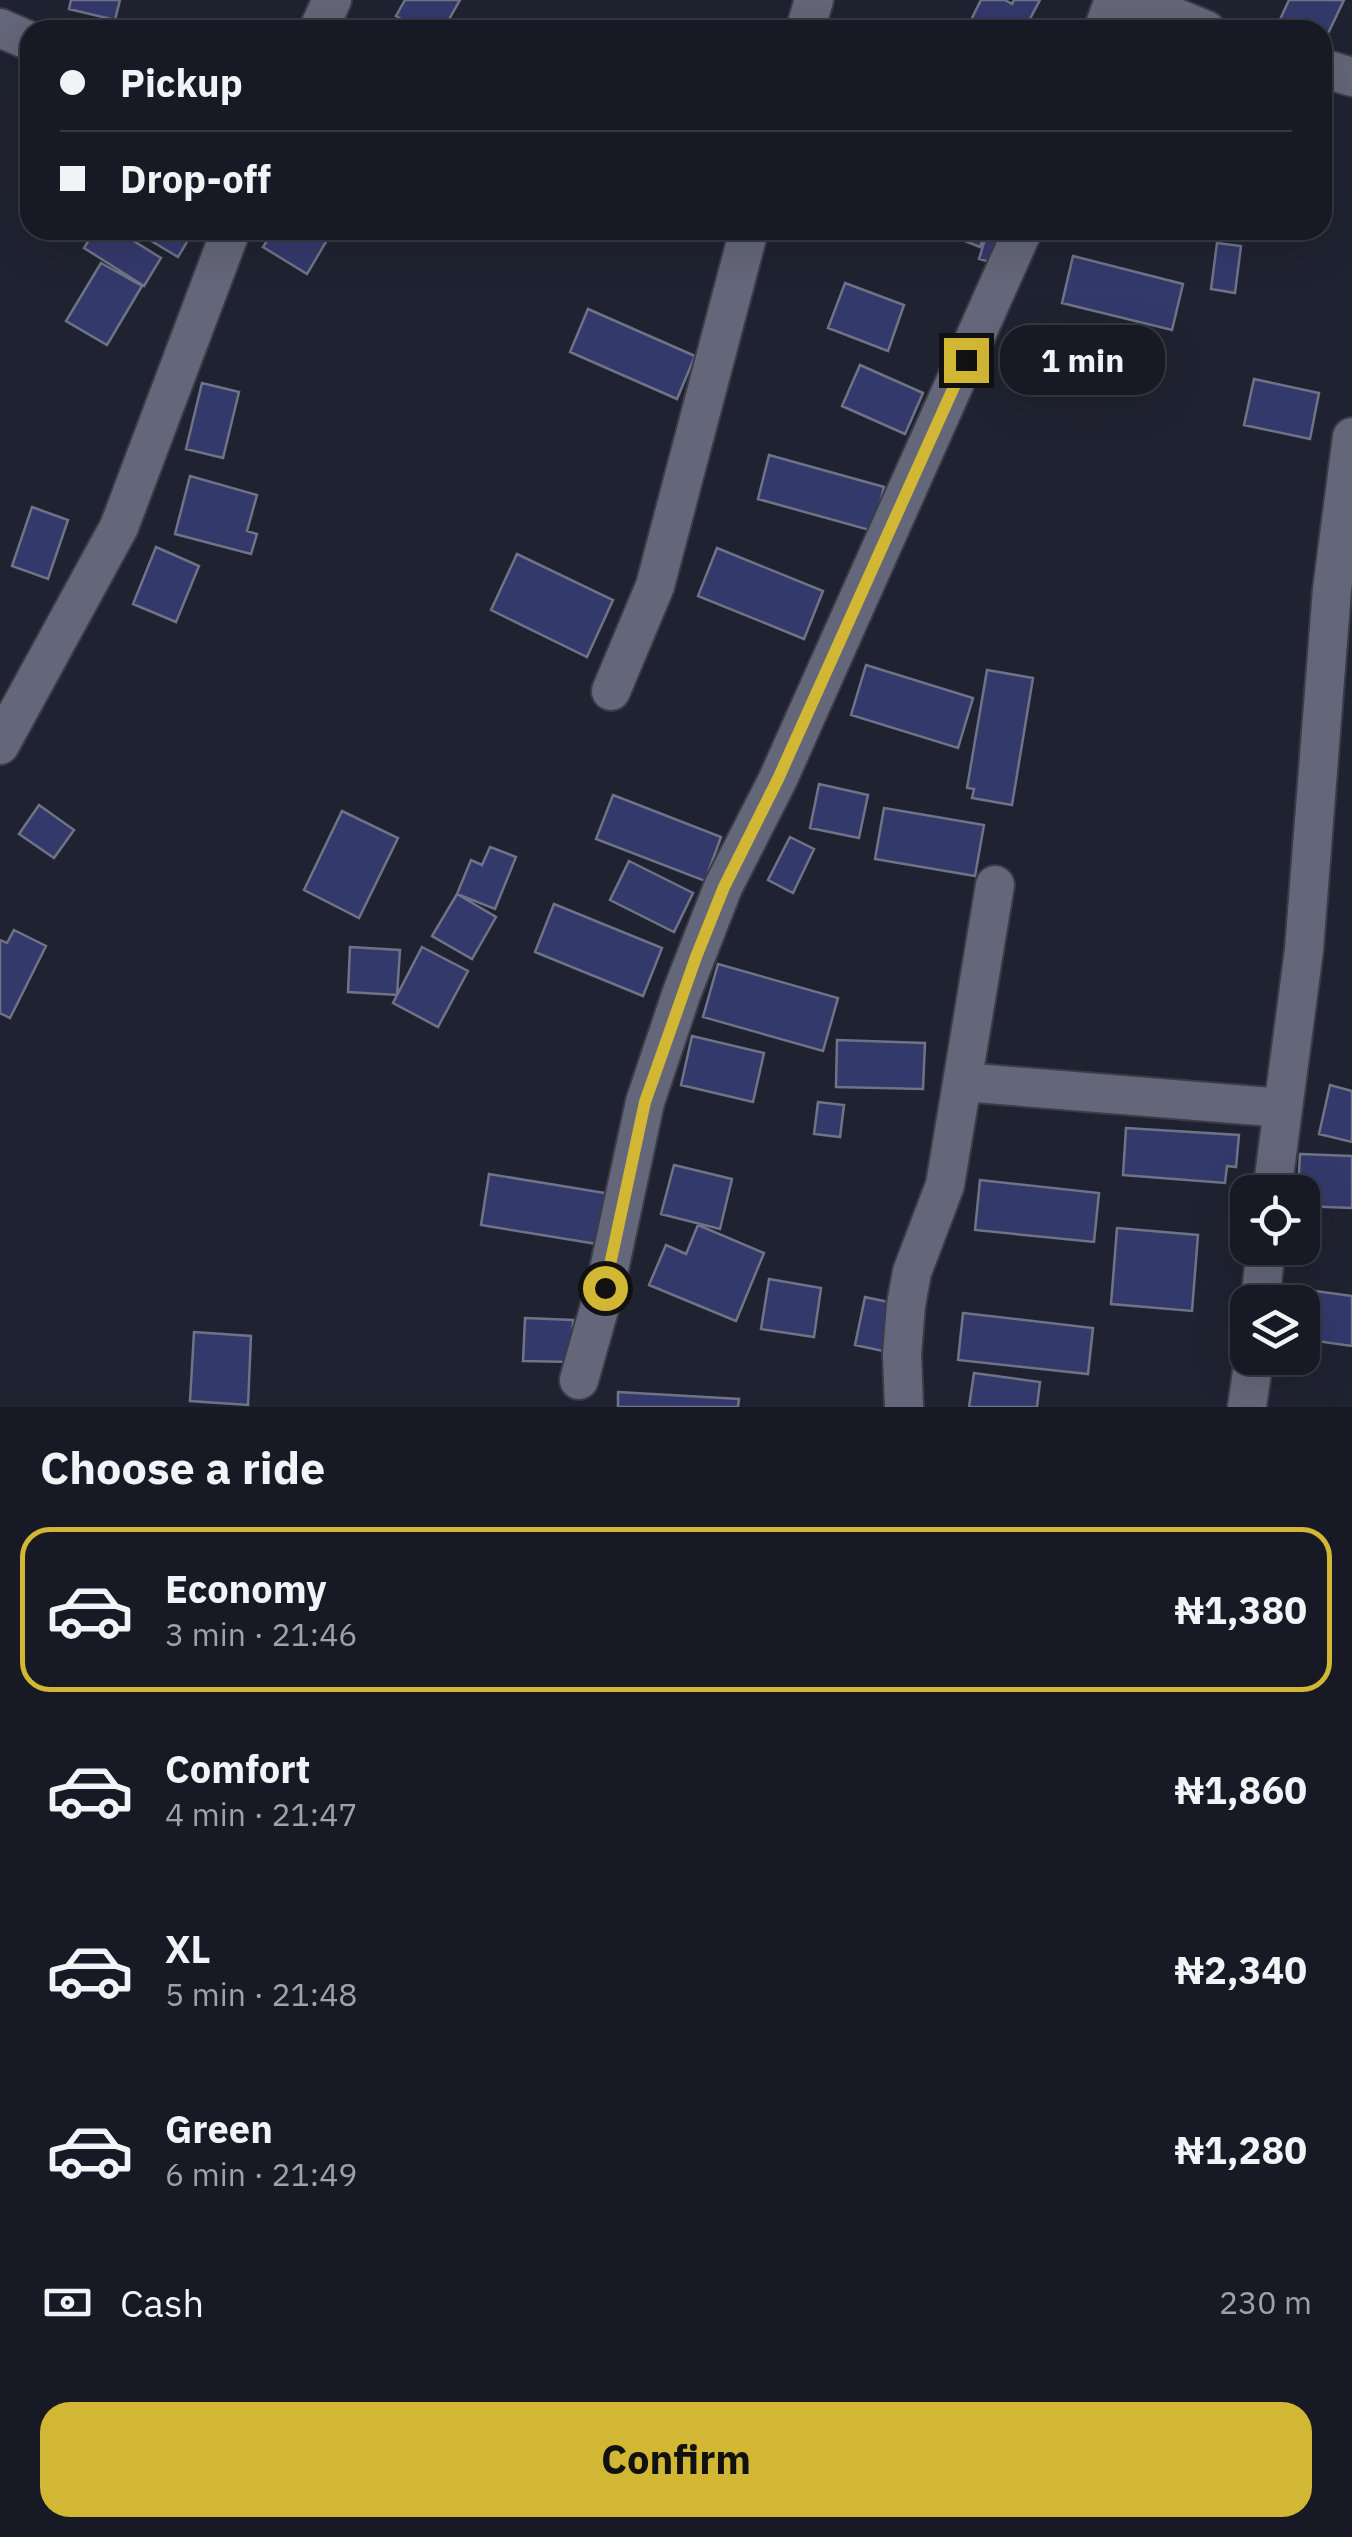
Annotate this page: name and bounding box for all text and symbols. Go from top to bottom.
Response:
text: Pickup [120,58,243,107]
text: Drop-off [120,154,271,203]
callout: 1 min [1001,325,1166,395]
route end [944,338,989,383]
text: 1 min [1041,339,1124,381]
map controls [1230,1175,1320,1375]
button: locate [1230,1175,1320,1265]
route start [583,1266,628,1311]
button: layers [1230,1285,1320,1375]
text: Choose a ride [40,1438,325,1496]
text: Economy [165,1564,327,1613]
icon: car [45,1565,135,1655]
text: ₦1,380 [1175,1585,1307,1634]
text: 3 min · 21:46 [165,1613,358,1655]
text: Comfort [165,1744,310,1793]
icon: car [45,1745,135,1835]
text: ₦1,860 [1175,1765,1307,1814]
text: 4 min · 21:47 [165,1793,358,1835]
text: XL [165,1924,211,1973]
icon: car [45,1925,135,2015]
text: ₦2,340 [1175,1945,1307,1994]
text: 5 min · 21:48 [165,1973,358,2015]
text: Green [165,2104,273,2153]
icon: car [45,2105,135,2195]
text: ₦1,280 [1175,2125,1307,2174]
text: 6 min · 21:49 [165,2153,358,2195]
icon: cash [40,2275,95,2330]
text: Cash [120,2278,204,2327]
text: 230 m [1219,2281,1312,2323]
button: Confirm [40,2402,1312,2517]

